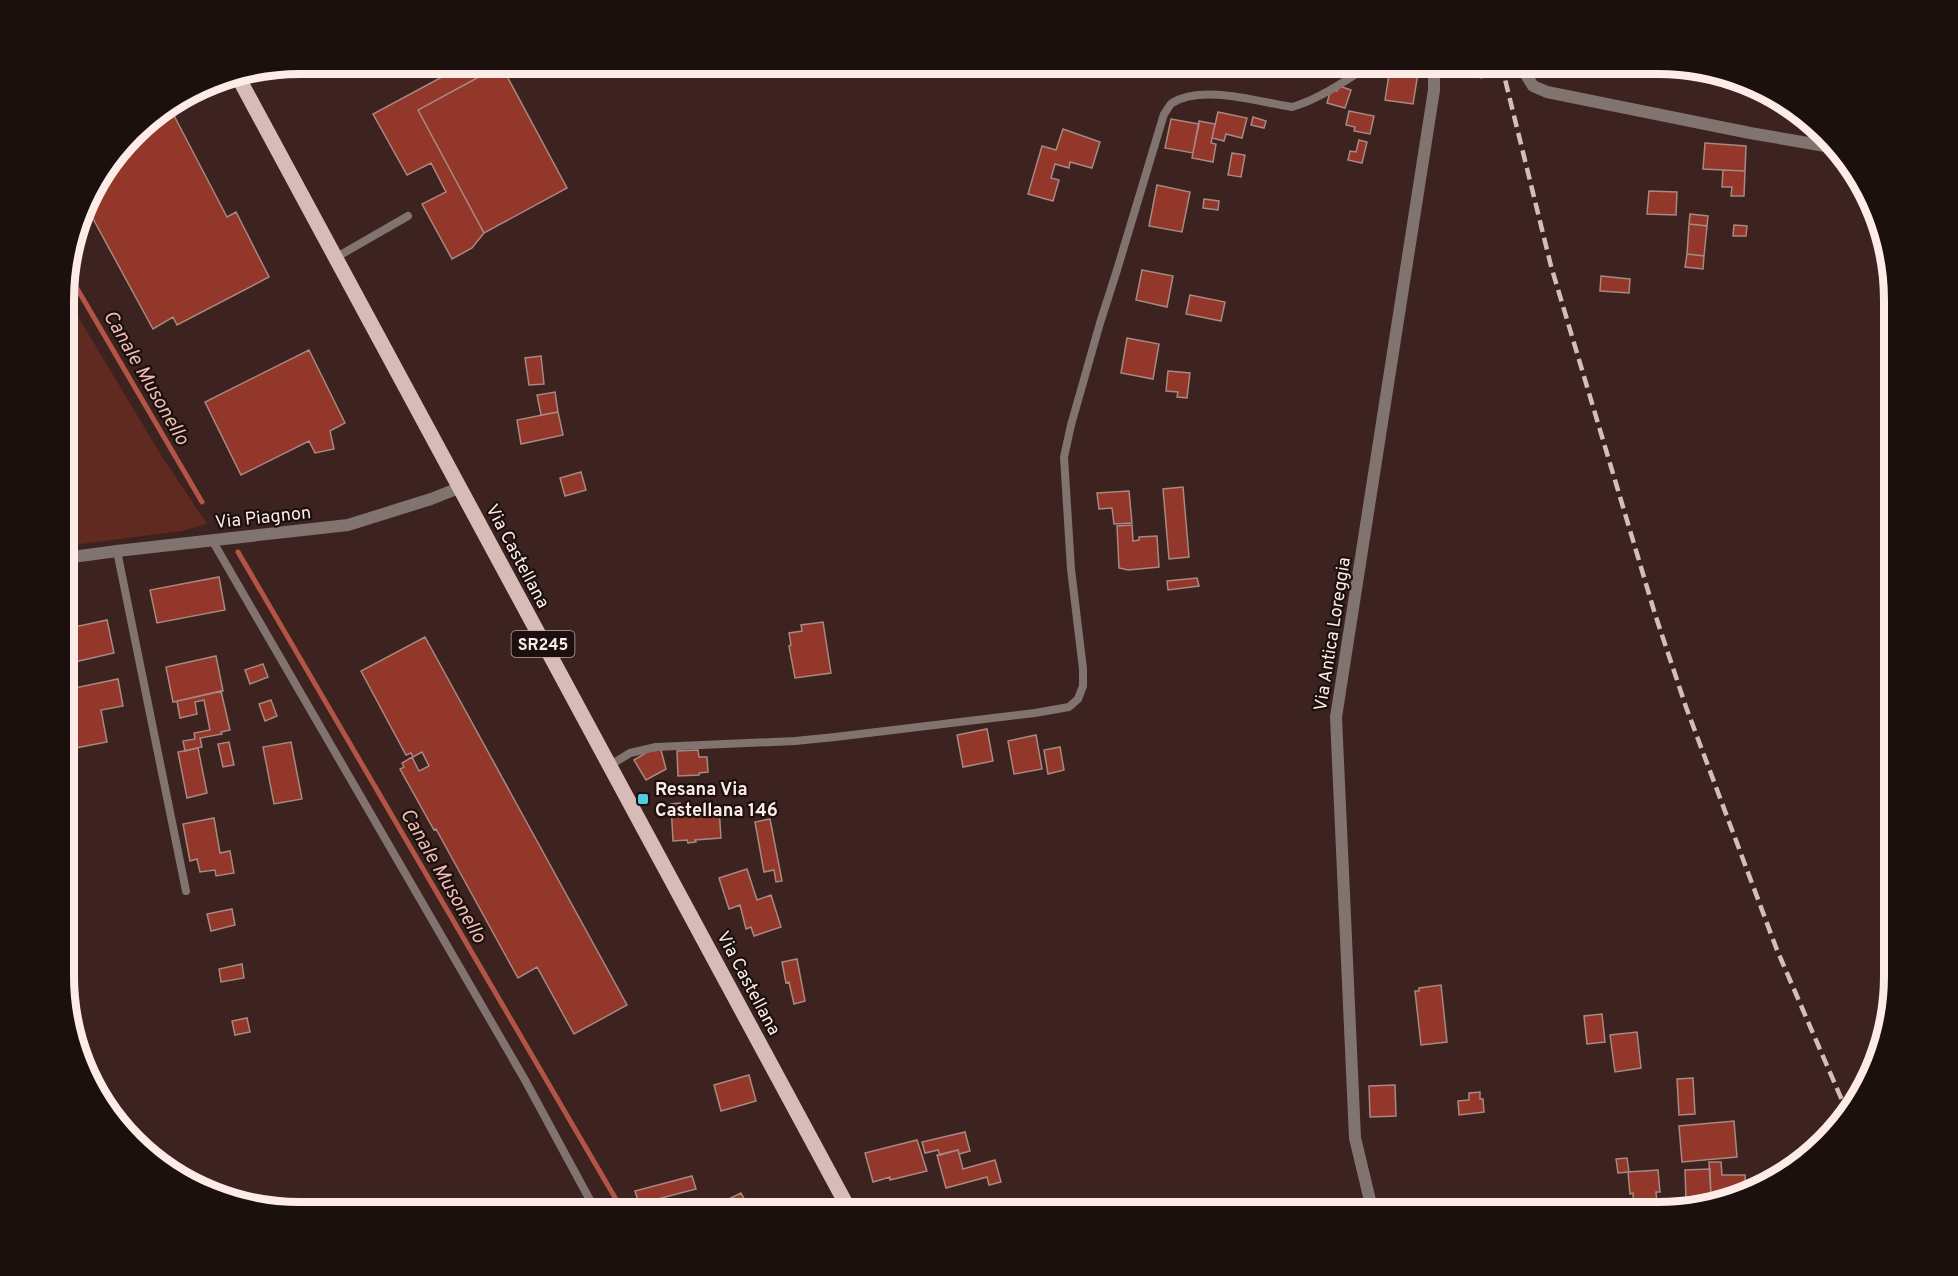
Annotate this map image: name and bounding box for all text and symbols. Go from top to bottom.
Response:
water label: Canale Musonello [96,306,195,450]
street label: Via Castellana [480,501,554,613]
street label: Via Piagnon [214,502,312,535]
street label: Via Antica Loreggia [1310,556,1357,713]
road number: SR245 [512,631,574,657]
place label: Resana Via Castellana 146 [655,779,778,823]
marker: Resana Via Castellana 146 [636,792,650,806]
water label: Canale Musonello [393,804,492,948]
street label: Via Castellana [711,928,785,1040]

